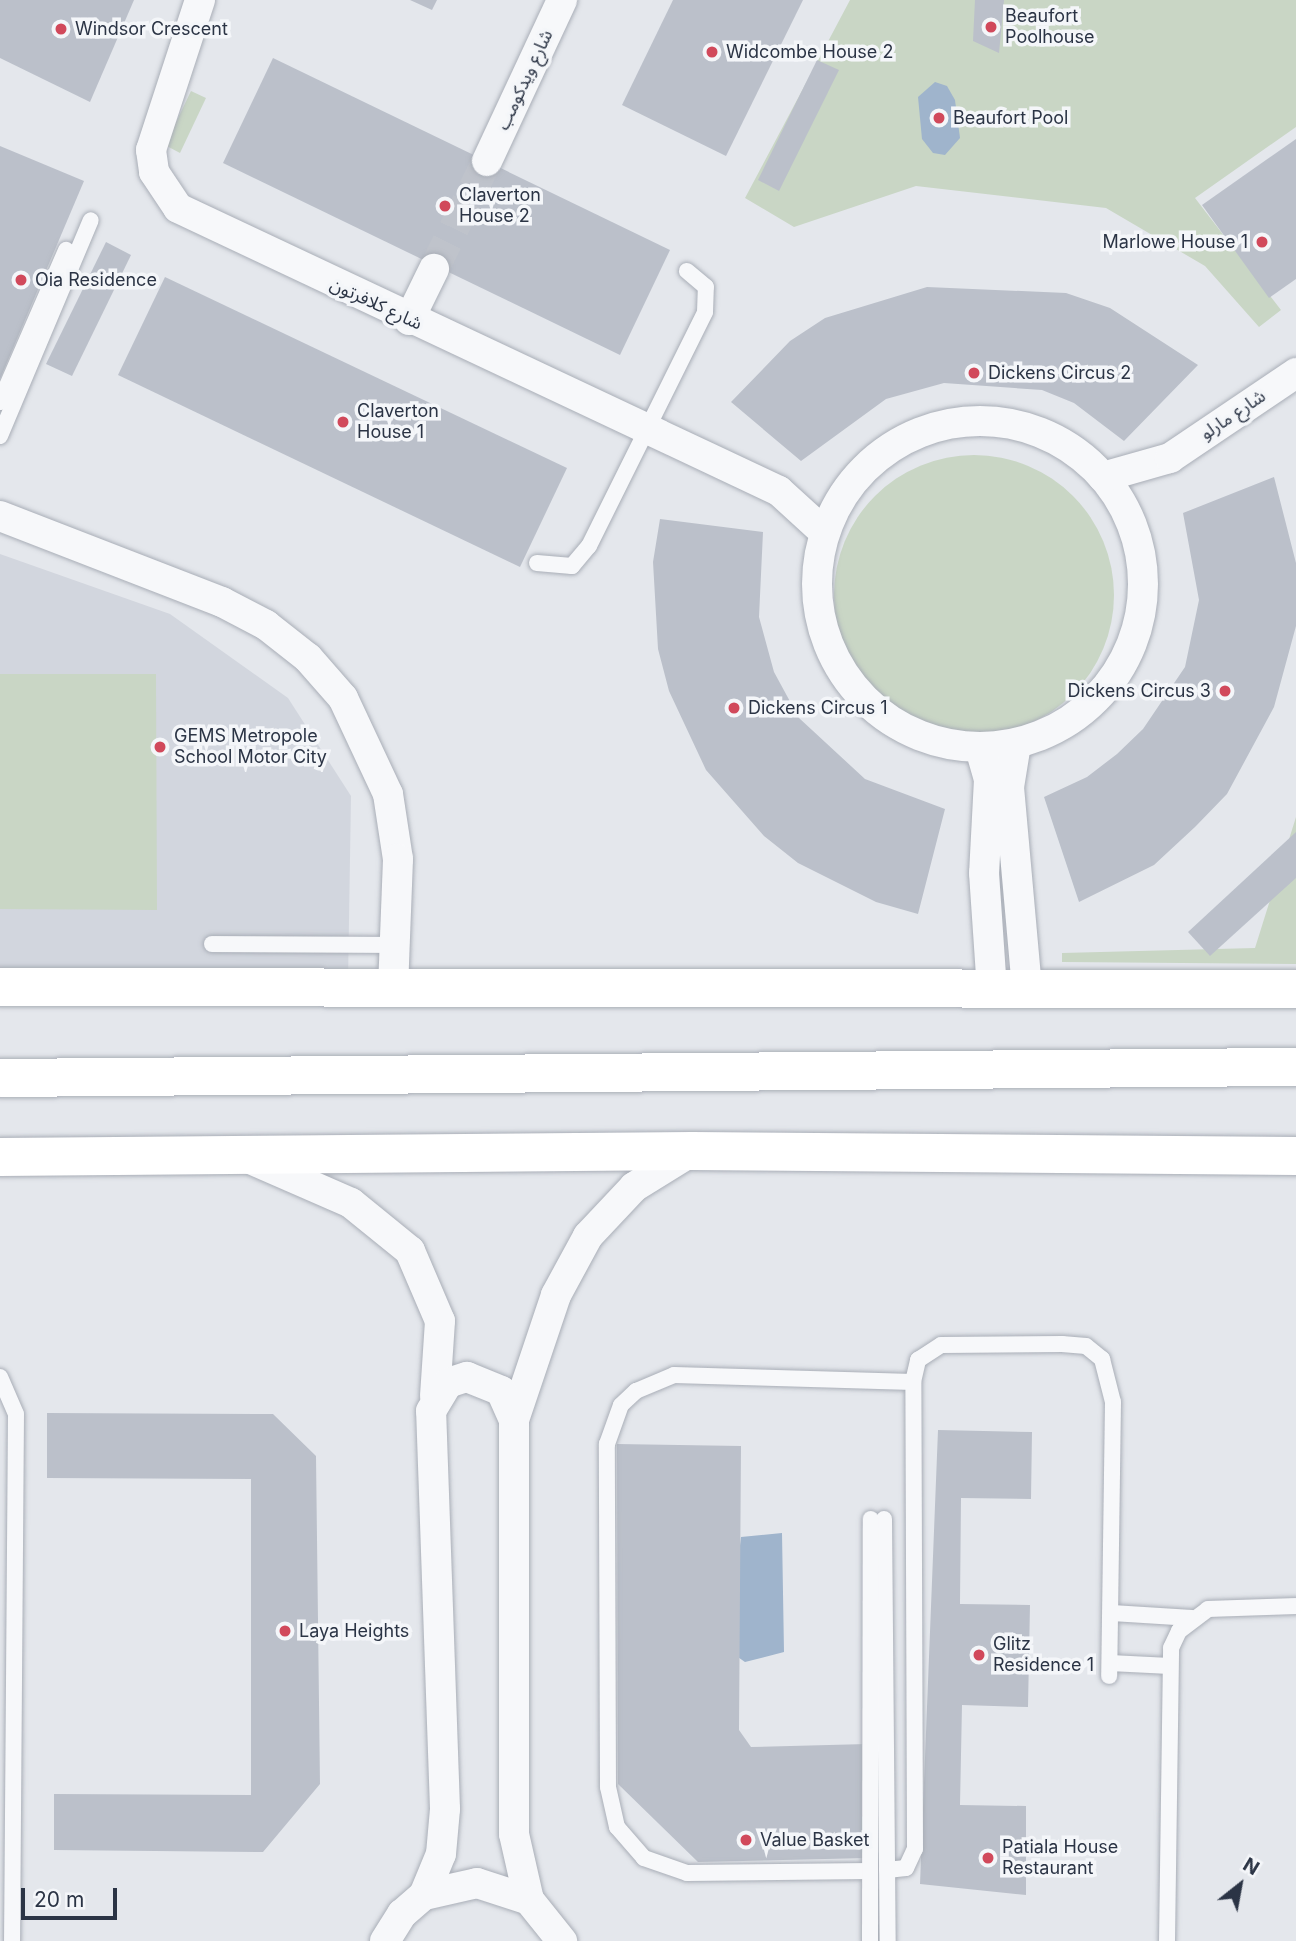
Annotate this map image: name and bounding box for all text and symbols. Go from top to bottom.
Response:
place label: Beaufort Poolhouse [1005,6,1094,48]
place label: Windsor Crescent [75,18,228,40]
marker: Beaufort Poolhouse [983,19,999,35]
marker: Windsor Crescent [53,21,69,37]
street label: شارع ويدكومب [492,26,558,134]
place label: Widcombe House 2 [726,41,893,63]
marker: Widcombe House 2 [704,44,720,60]
place label: Beaufort Pool [953,107,1068,129]
marker: Beaufort Pool [931,110,947,126]
place label: Claverton House 2 [459,185,541,228]
marker: Claverton House 2 [437,198,453,214]
place label: Marlowe House 1 [1103,231,1248,253]
marker: Marlowe House 1 [1254,234,1270,250]
place label: Oia Residence [35,269,157,291]
marker: Oia Residence [13,272,29,288]
street label: شارع كلافرتون [326,273,426,335]
place label: Dickens Circus 2 [988,362,1131,384]
marker: Dickens Circus 2 [966,365,982,381]
street label: شارع مارلو [1196,385,1270,445]
place label: Claverton House 1 [357,401,439,444]
marker: Claverton House 1 [335,414,351,430]
place label: Dickens Circus 3 [1068,680,1211,702]
marker: Dickens Circus 3 [1217,683,1233,699]
place label: Dickens Circus 1 [748,697,888,719]
marker: Dickens Circus 1 [726,700,742,716]
place label: GEMS Metropole School Motor City [174,726,327,768]
marker: GEMS Metropole School Motor City [152,739,168,755]
place label: Laya Heights [299,1620,409,1642]
marker: Laya Heights [277,1623,293,1639]
place label: Glitz Residence 1 [993,1634,1094,1676]
marker: Glitz Residence 1 [971,1647,987,1663]
place label: Value Basket [760,1829,869,1851]
marker: Value Basket [738,1832,754,1848]
place label: Patiala House Restaurant [1002,1837,1118,1880]
marker: Patiala House Restaurant [980,1850,996,1866]
north arrow [1205,1850,1275,1920]
text: N [1239,1853,1263,1880]
scale bar [24,1874,121,1918]
text: 20 m [34,1887,84,1912]

